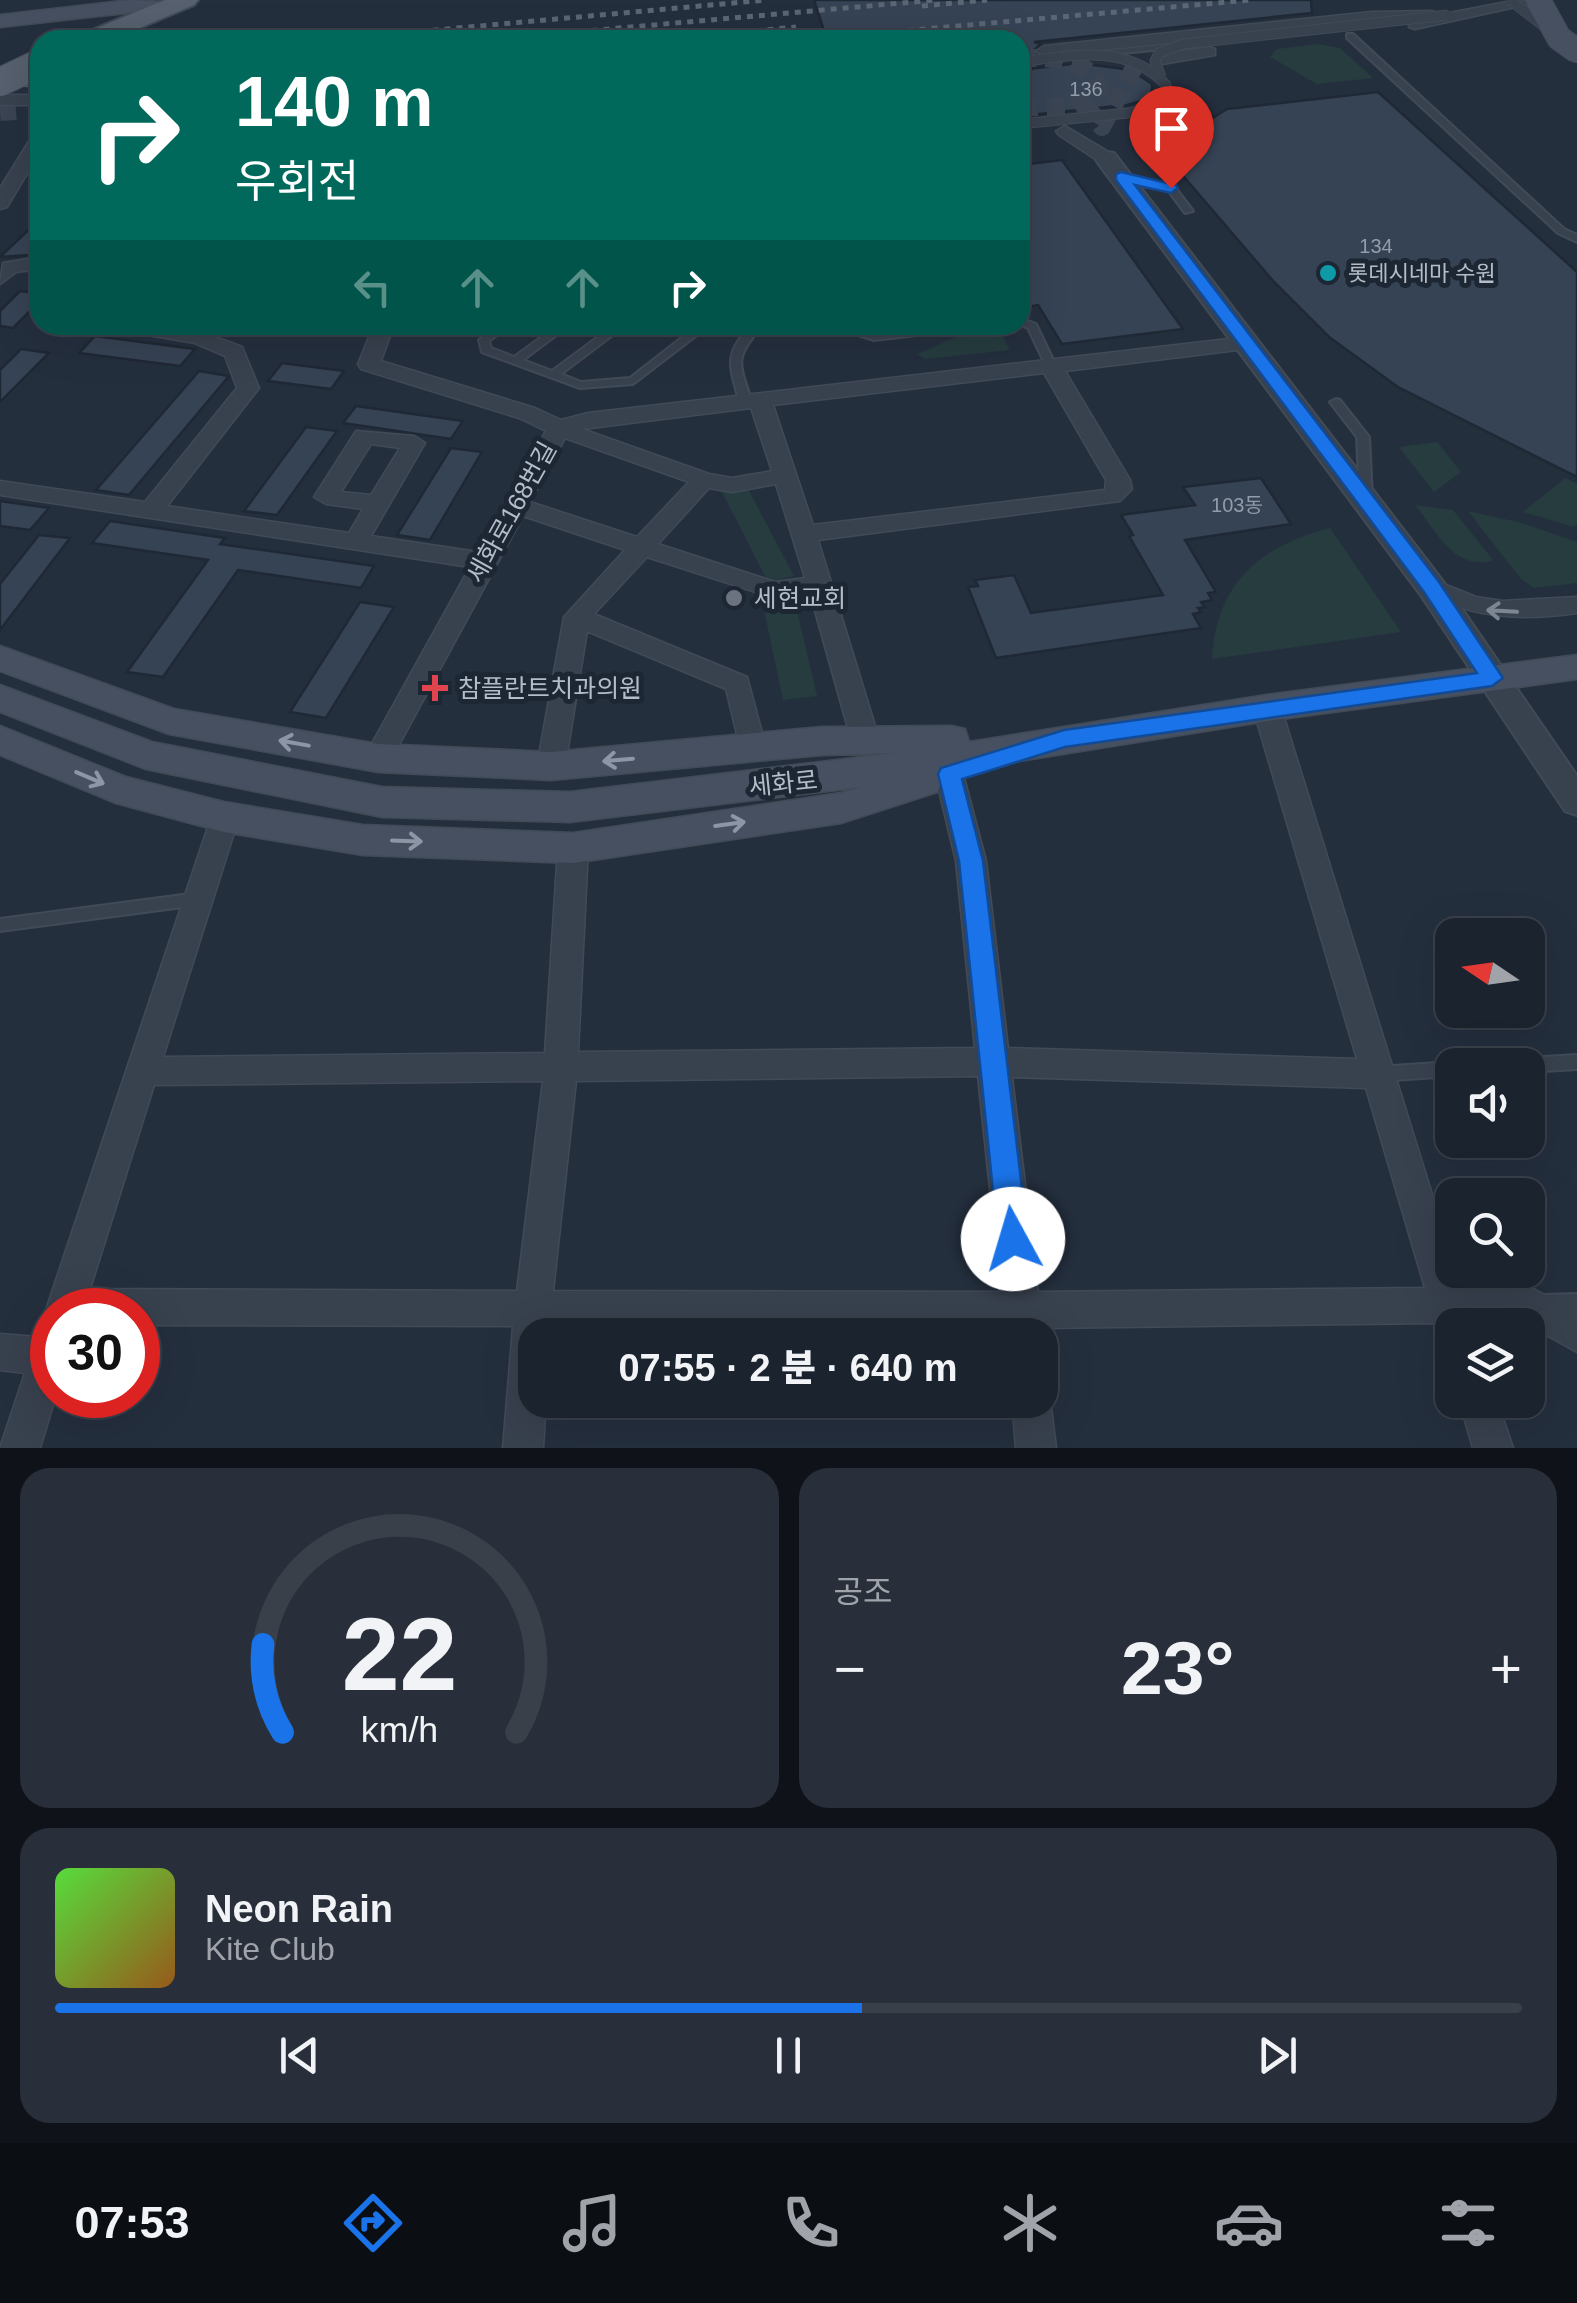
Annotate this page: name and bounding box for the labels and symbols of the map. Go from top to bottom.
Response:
house number: 136 [1069,78,1103,100]
pin [1129,86,1214,189]
house number: 134 [1359,235,1393,257]
place label: 롯데시네마 수원 [1348,261,1496,286]
marker: 롯데시네마 수원 [1317,262,1339,284]
street label: 세화로168번길 [461,437,561,587]
house number: 103동 [1211,494,1263,516]
place label: 세현교회 [754,584,846,612]
marker: 세현교회 [723,587,745,609]
one-way arrow [1486,601,1519,620]
place label: 참플란트치과의원 [458,674,642,702]
marker: 참플란트치과의원 [422,675,448,701]
one-way arrow [279,733,311,752]
one-way arrow [602,750,634,769]
street label: 세화로 [747,765,819,801]
one-way arrow [74,770,105,788]
one-way arrow [713,815,746,833]
one-way arrow [390,832,422,851]
north arrow [1435,918,1545,1028]
position arrow [961,1187,1065,1291]
speed limit sign: 30 [30,1288,160,1418]

